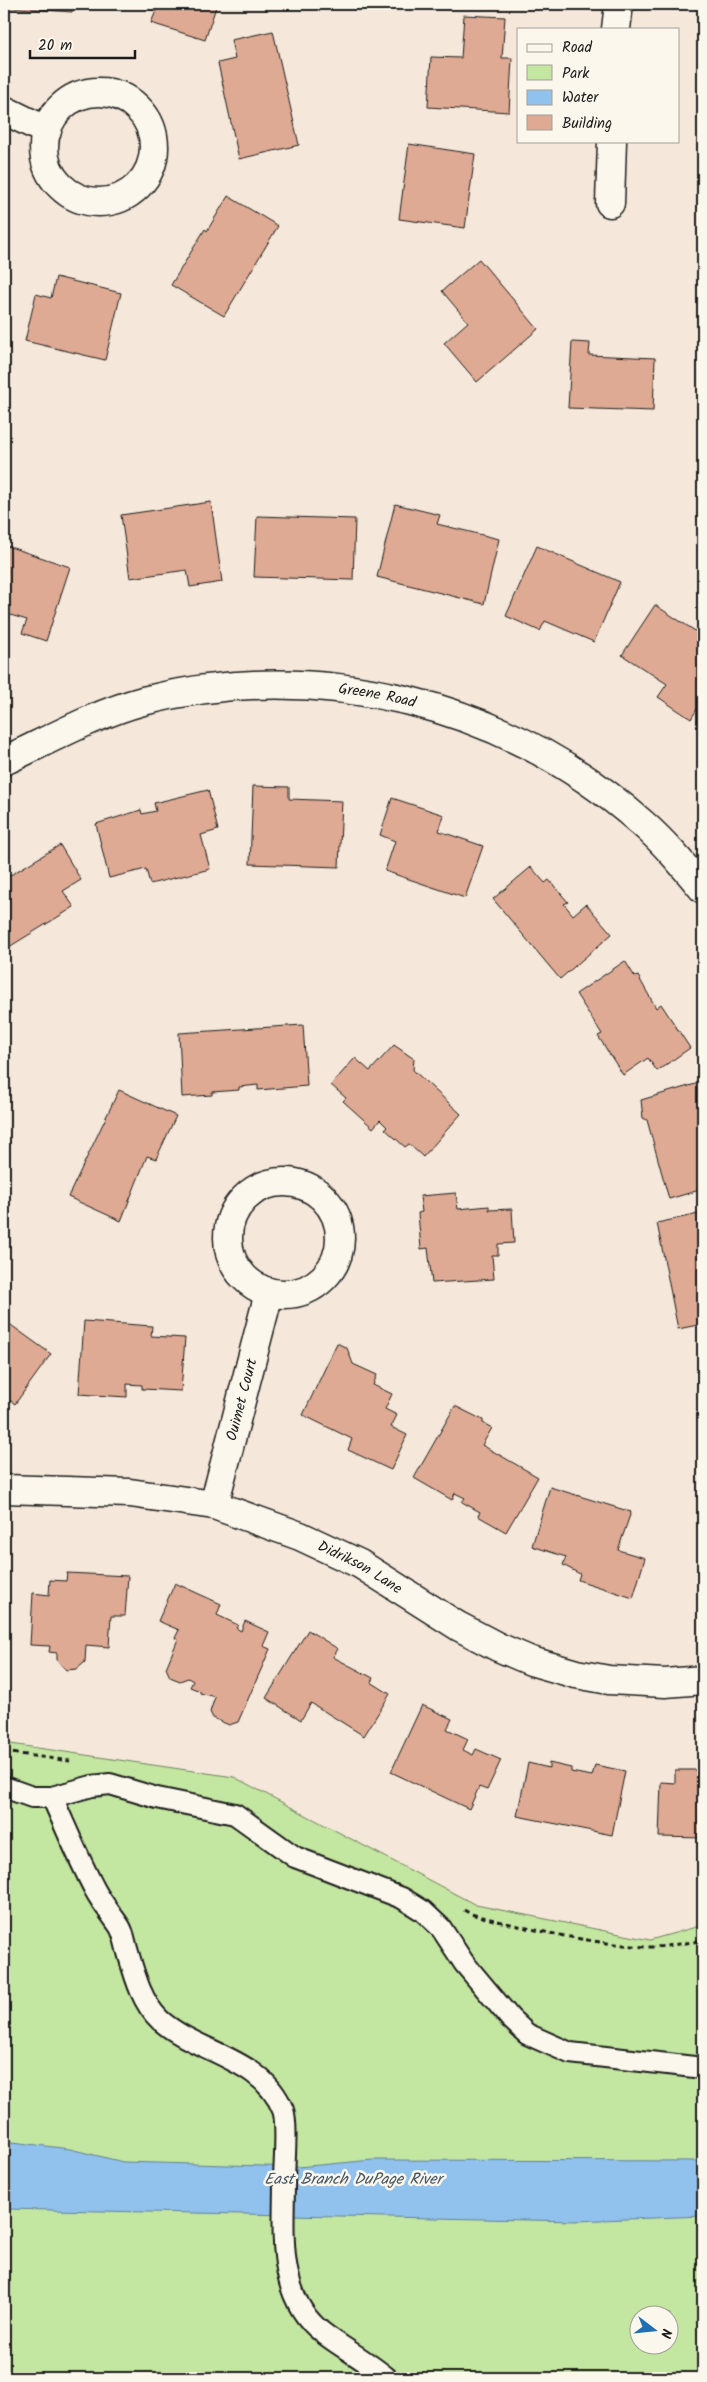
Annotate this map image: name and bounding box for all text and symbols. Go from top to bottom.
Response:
scale bar [30,28,135,60]
legend [517,28,680,142]
text: 20 m [38,34,72,58]
text: Road [562,36,593,60]
text: Park [562,62,590,86]
text: Water [562,86,599,110]
text: Building [562,112,612,136]
street label: Greene Road [337,677,419,715]
street label: Ouimet Court [220,1356,265,1444]
street label: Didrikson Lane [313,1535,407,1601]
water label: East Branch DuPage River [264,2167,446,2192]
north arrow [630,2304,680,2354]
text: N [654,2326,677,2341]

